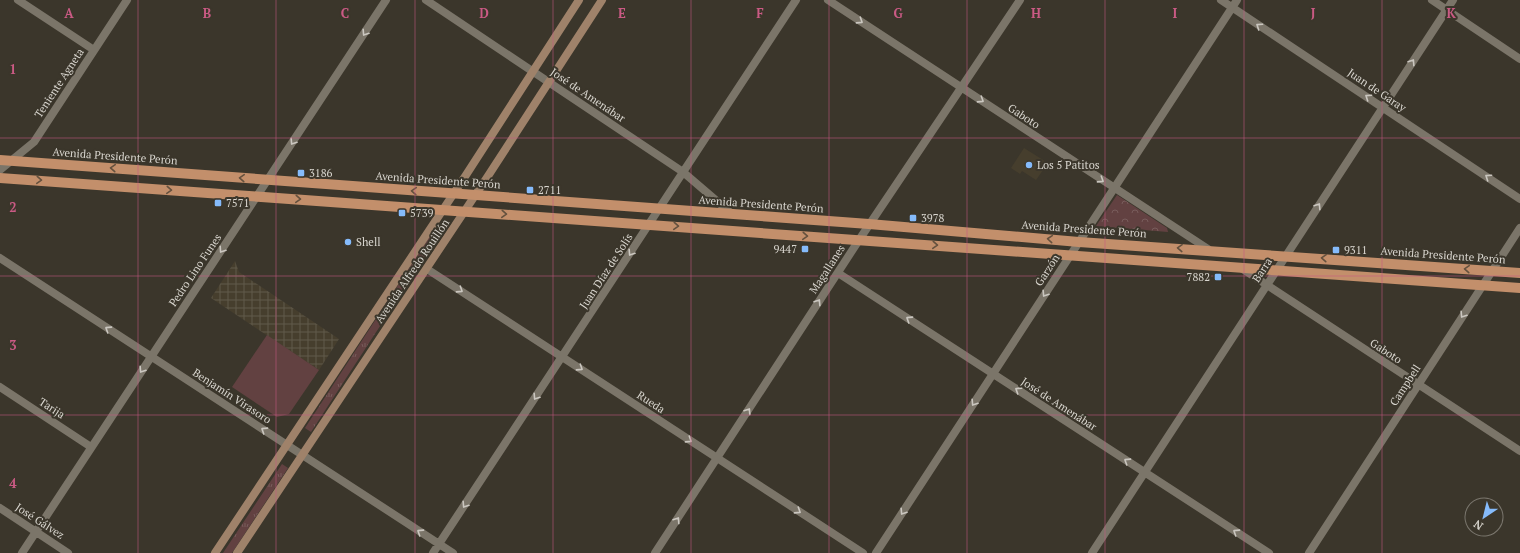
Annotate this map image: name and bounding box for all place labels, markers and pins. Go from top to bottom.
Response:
place label: Los 5 Patitos [1037,158,1100,172]
marker: Los 5 Patitos [1024,160,1034,170]
place label: 3186 [309,166,333,180]
marker: 3186 [296,168,306,178]
place label: 2711 [538,183,561,197]
marker: 2711 [525,185,535,195]
place label: 7571 [226,196,249,210]
marker: 7571 [213,198,223,208]
place label: 5739 [410,206,434,220]
marker: 5739 [397,208,407,218]
place label: 3978 [921,211,945,225]
marker: 3978 [908,213,918,223]
place label: Shell [356,235,381,249]
marker: Shell [343,237,353,247]
place label: 9447 [774,242,797,256]
place label: 9311 [1344,243,1367,257]
marker: 9447 [800,244,810,254]
marker: 9311 [1331,245,1341,255]
place label: 7882 [1187,270,1210,284]
marker: 7882 [1213,272,1223,282]

